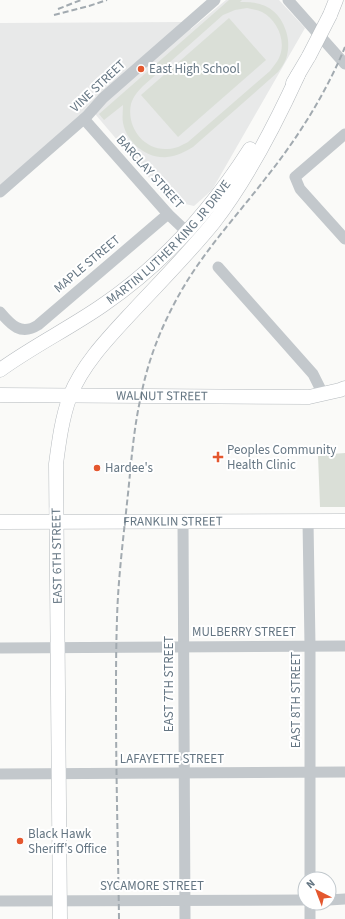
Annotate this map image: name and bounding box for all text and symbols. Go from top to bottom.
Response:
street label: VINE STREET [66,56,130,116]
place label: East High School [149,60,240,78]
marker: East High School [136,64,146,74]
street label: BARCLAY STREET [112,131,188,213]
street label: MARTIN LUTHER KING JR DRIVE [103,176,235,309]
street label: MAPLE STREET [50,231,124,297]
street label: WALNUT STREET [116,387,208,405]
place label: Peoples Community Health Clinic [227,441,336,474]
marker: Peoples Community Health Clinic [212,451,224,463]
place label: Hardee's [105,459,153,477]
marker: Hardee's [92,463,102,473]
street label: EAST 6TH STREET [47,508,67,604]
street label: FRANKLIN STREET [123,512,223,531]
street label: MULBERRY STREET [192,623,296,641]
street label: EAST 7TH STREET [160,636,178,732]
street label: EAST 8TH STREET [287,652,305,748]
street label: LAFAYETTE STREET [120,750,224,768]
place label: Black Hawk Sheriff's Office [28,825,107,858]
marker: Black Hawk Sheriff's Office [15,836,25,846]
north arrow [297,871,337,911]
text: N [303,876,318,892]
street label: SYCAMORE STREET [100,877,204,895]

